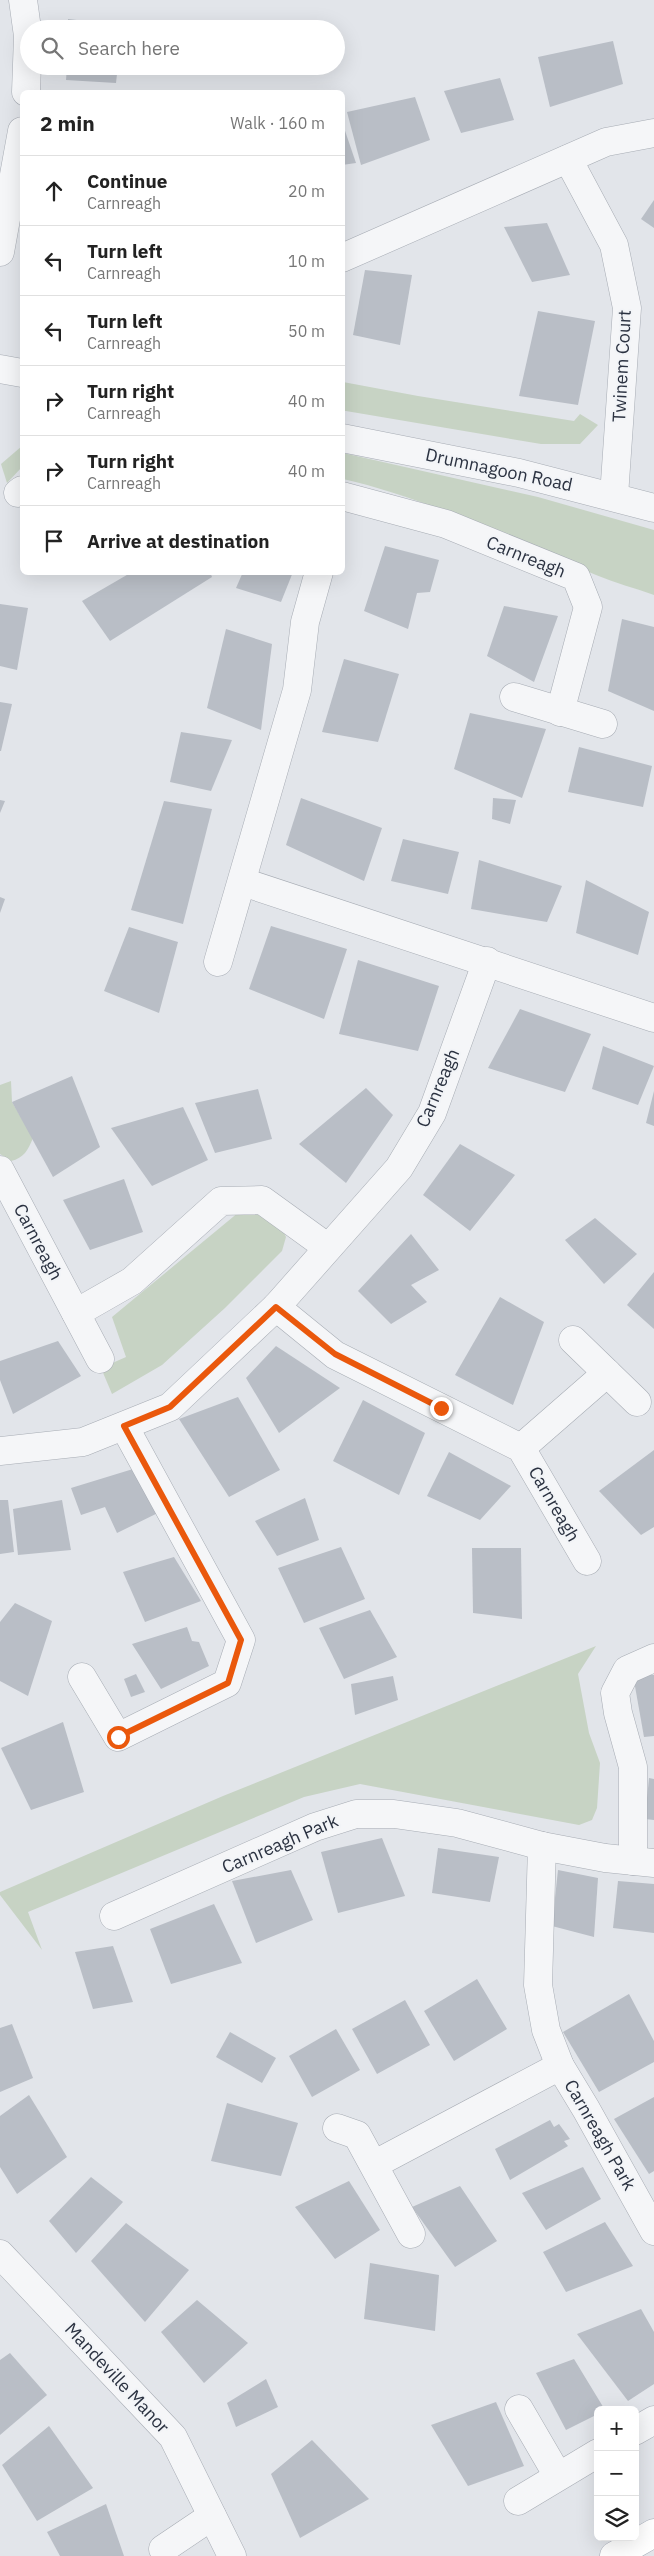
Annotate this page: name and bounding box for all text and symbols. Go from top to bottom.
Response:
search box [20,20,345,75]
icon: search [38,34,66,62]
text: Search here [78,36,180,60]
text: 2 min [40,109,95,137]
text: Walk · 160 m [230,113,325,133]
text: Continue [87,169,167,193]
icon: ahead [40,177,68,205]
text: 20 m [288,181,325,201]
text: Carnreagh [87,193,161,213]
text: Turn left [87,239,163,263]
icon: left [40,247,68,275]
text: 10 m [288,251,325,271]
text: Carnreagh [87,263,161,283]
text: Turn left [87,309,163,333]
street label: Twinem Court [607,309,636,423]
icon: left [40,317,68,345]
text: 50 m [288,321,325,341]
text: Carnreagh [87,333,161,353]
text: Turn right [87,379,174,403]
icon: right [40,387,68,415]
text: 40 m [288,391,325,411]
text: Carnreagh [87,403,161,423]
street label: Drumnagoon Road [423,443,575,496]
text: Turn right [87,449,174,473]
icon: right [40,457,68,485]
text: 40 m [288,461,325,481]
text: Carnreagh [87,473,161,493]
icon: arrive [40,527,68,555]
text: Arrive at destination [87,529,270,553]
street label: Carnreagh [483,530,569,583]
street label: Carnreagh [411,1045,464,1131]
street label: Carnreagh [9,1200,68,1284]
route end [430,1397,453,1420]
street label: Carnreagh [524,1462,585,1546]
route start [107,1726,130,1749]
street label: Carnreagh Park [218,1809,342,1878]
street label: Carnreagh Park [559,2075,642,2195]
street label: Mandeville Manor [60,2318,175,2438]
map controls [594,2406,639,2541]
button: + [594,2406,639,2451]
button: − [594,2451,639,2496]
button: layers [594,2496,639,2541]

